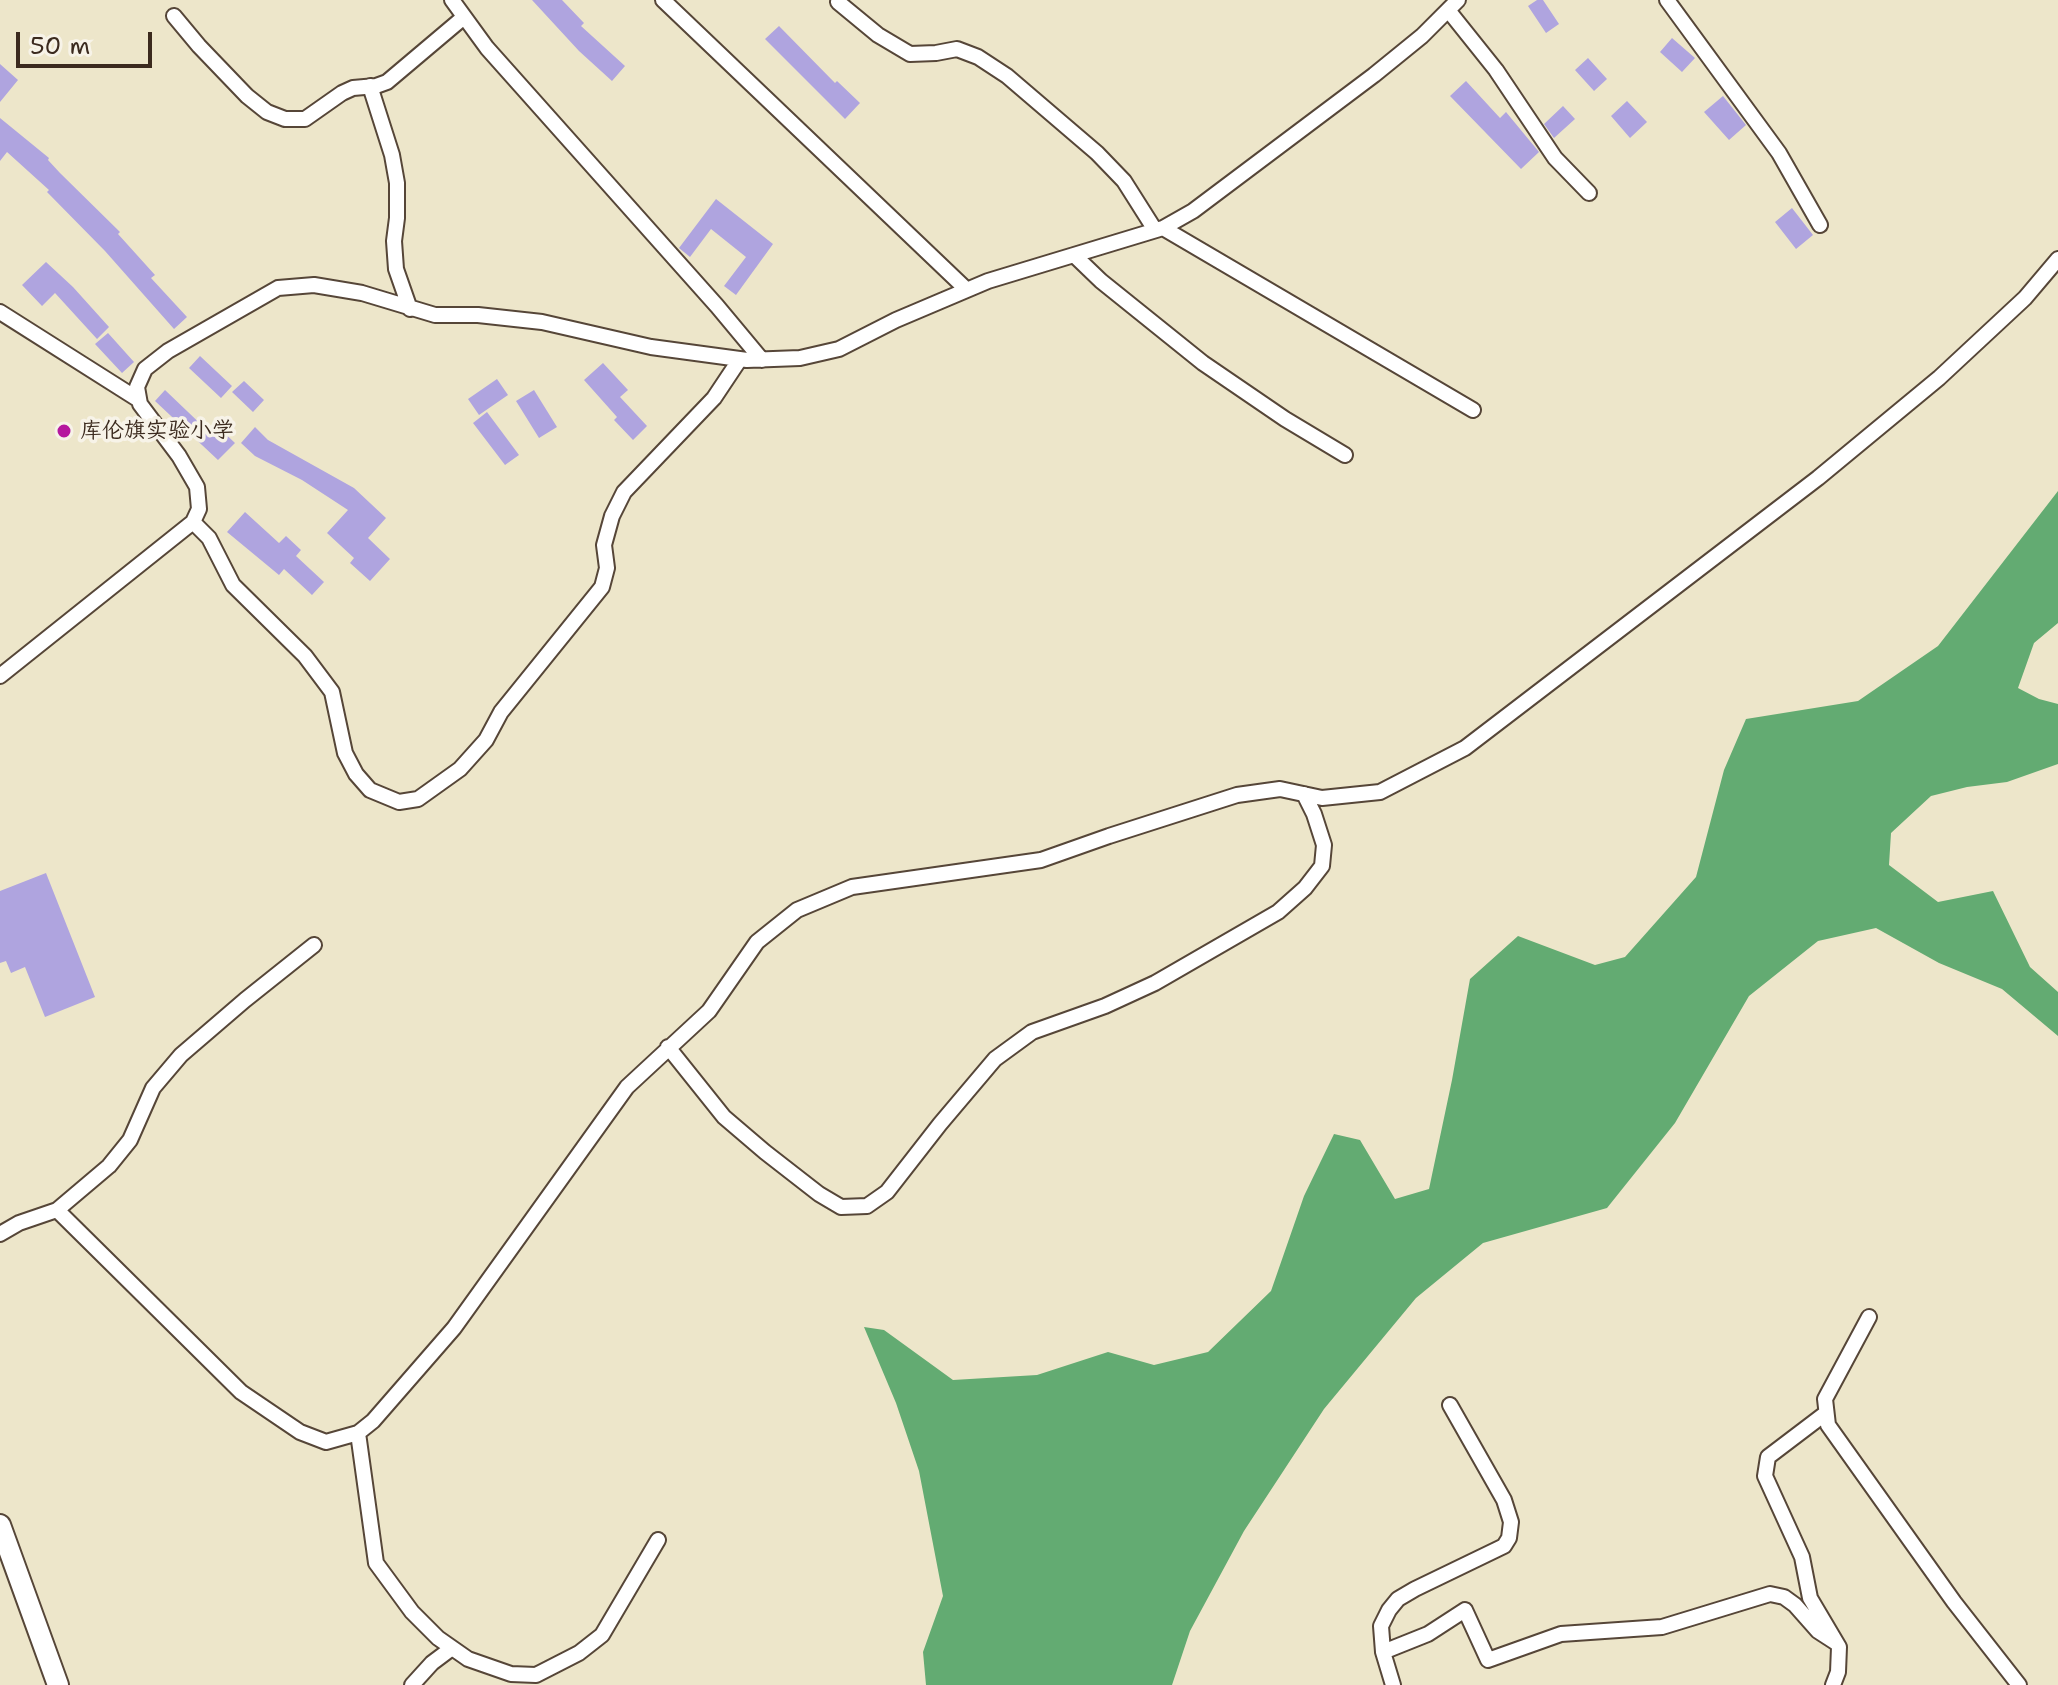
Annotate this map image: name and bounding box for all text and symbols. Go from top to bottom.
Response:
scale bar [20,16,156,66]
text: 50 m [30,30,90,62]
place label: 库伦旗实验小学 [80,418,234,444]
marker: 库伦旗实验小学 [55,422,73,440]

